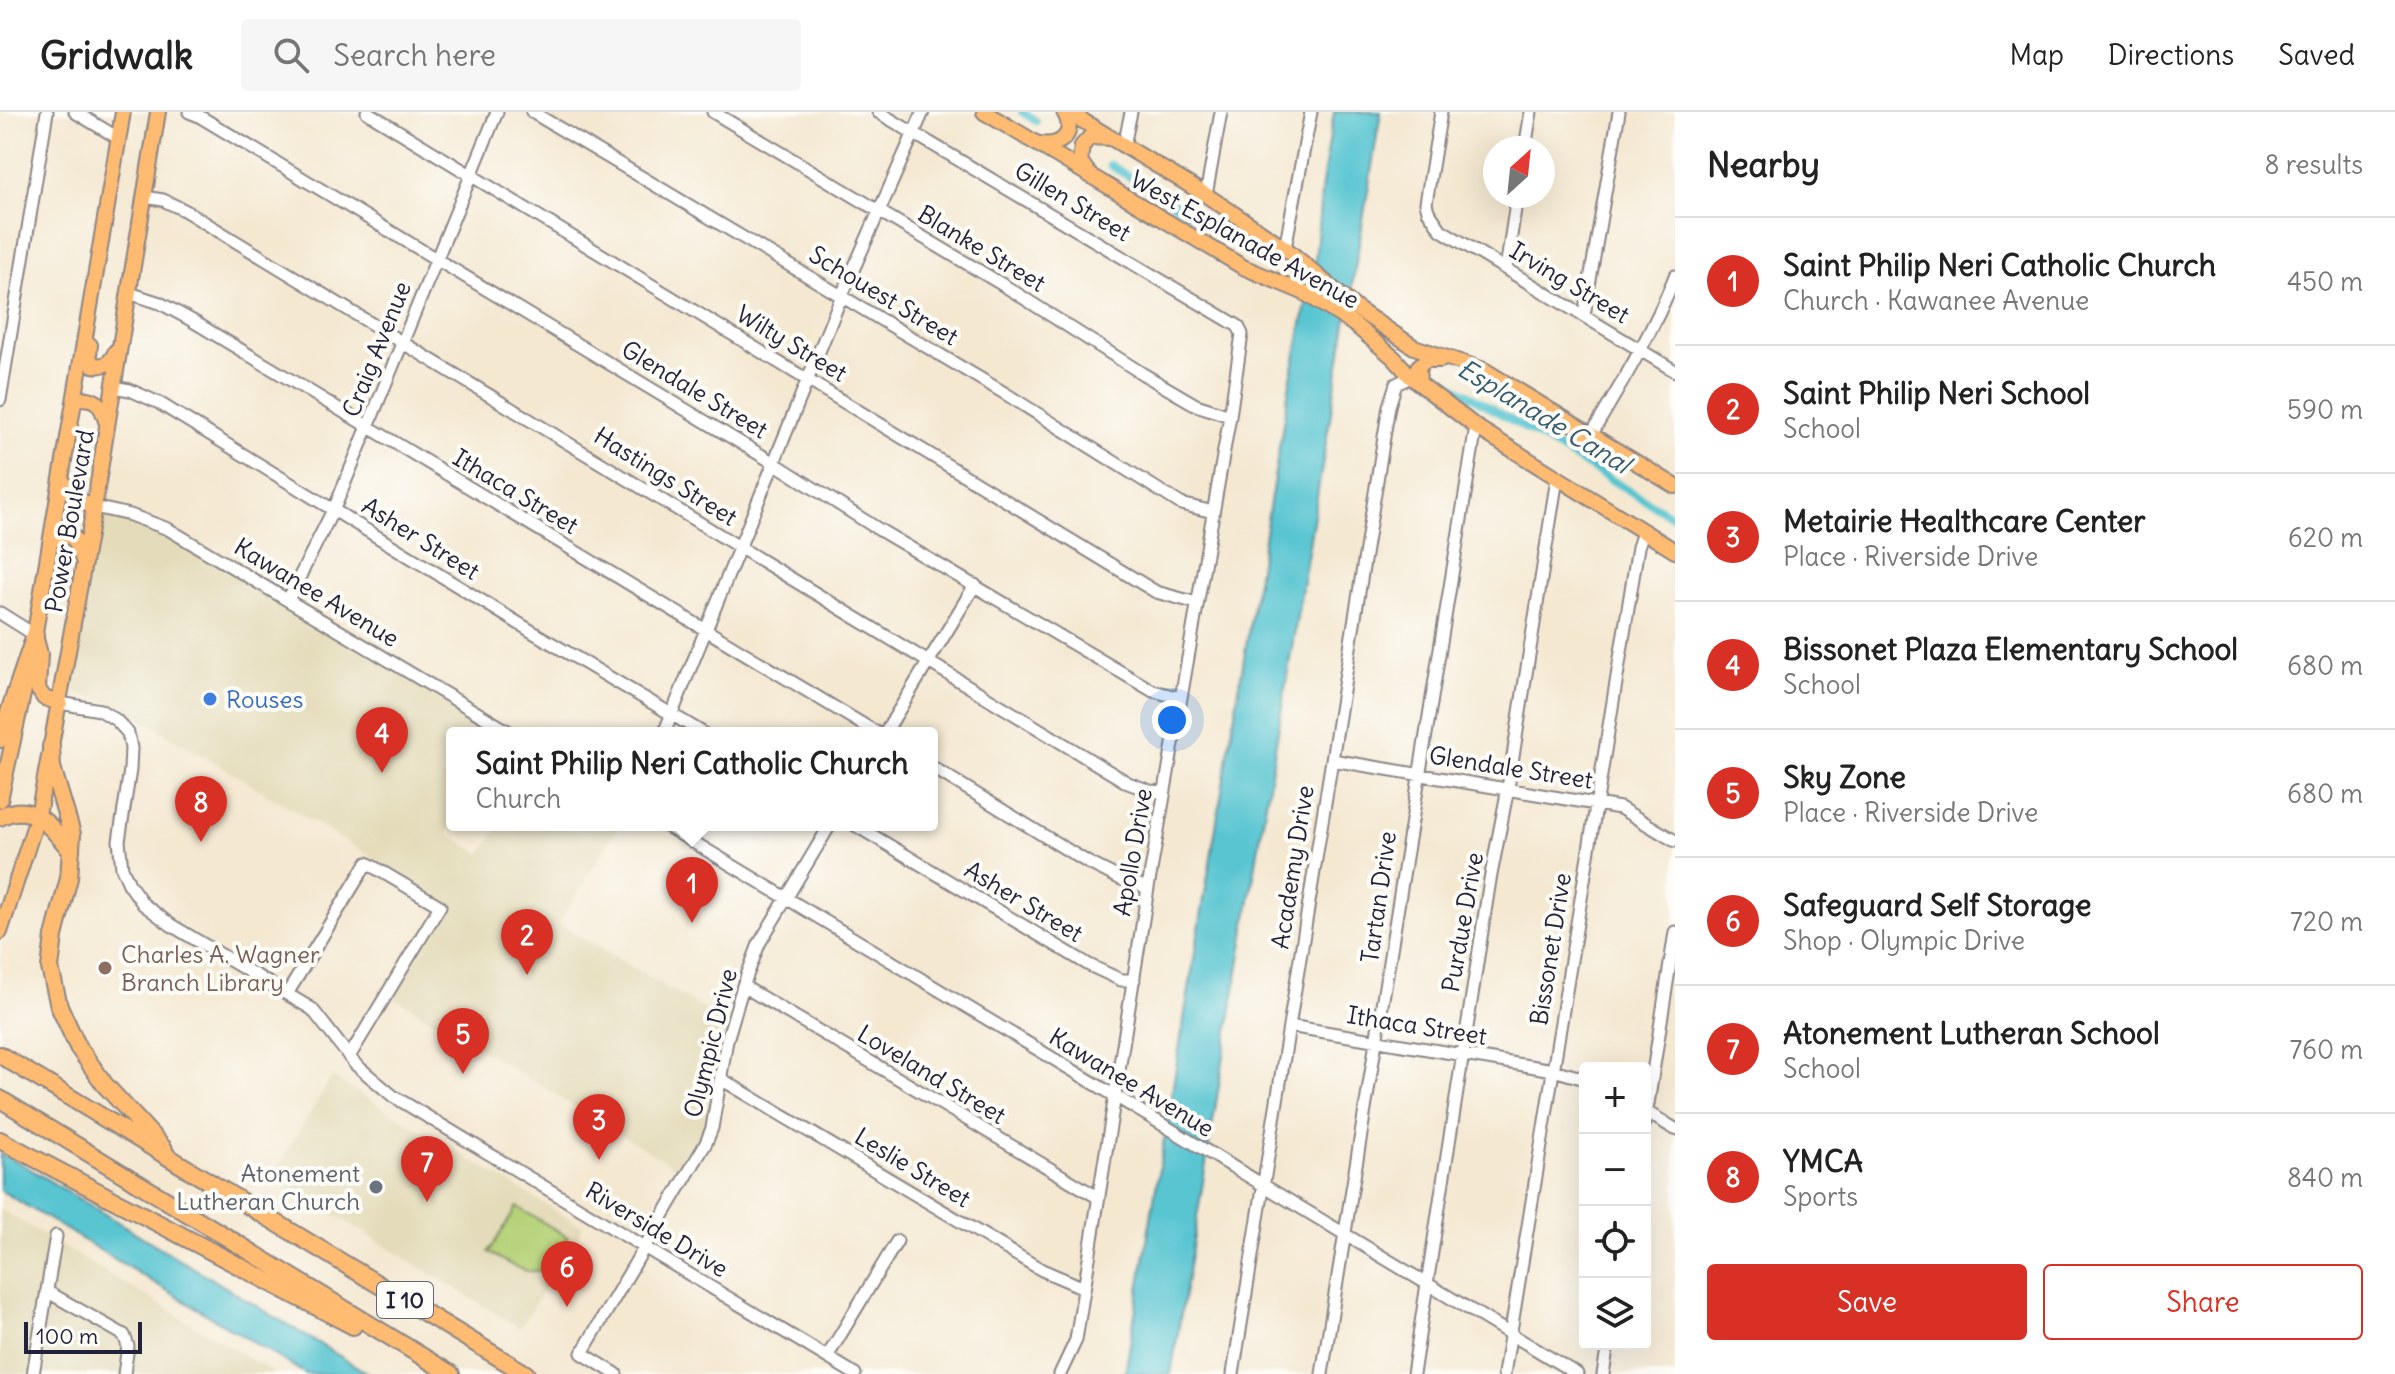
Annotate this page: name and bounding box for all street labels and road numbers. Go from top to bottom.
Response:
street label: Gillen Street [1010,155,1136,247]
street label: West Esplanade Avenue [1125,164,1365,314]
street label: Blanke Street [913,198,1051,298]
street label: Irving Street [1505,235,1635,329]
street label: Schouest Street [804,239,964,351]
street label: Craig Avenue [335,277,417,421]
street label: Wilty Street [731,298,853,388]
street label: Glendale Street [616,334,774,444]
street label: Hastings Street [589,420,743,532]
street label: Power Boulevard [38,427,100,615]
street label: Ithaca Street [448,442,584,540]
street label: Asher Street [357,490,485,586]
street label: Kawanee Avenue [229,531,405,653]
street label: Glendale Street [1427,739,1595,795]
street label: Academy Drive [1264,783,1320,951]
street label: Apollo Drive [1106,786,1158,918]
street label: Tartan Drive [1354,829,1402,965]
street label: Purdue Drive [1435,850,1489,994]
street label: Asher Street [959,854,1089,948]
street label: Bissonet Drive [1523,871,1577,1027]
street label: Olympic Drive [677,965,743,1121]
street label: Ithaca Street [1345,999,1489,1051]
street label: Loveland Street [852,1018,1012,1130]
street label: Kawanee Avenue [1044,1021,1220,1143]
street label: Leslie Street [850,1121,976,1213]
street label: Riverside Drive [580,1175,734,1283]
road number: I 10 [377,1282,433,1318]

